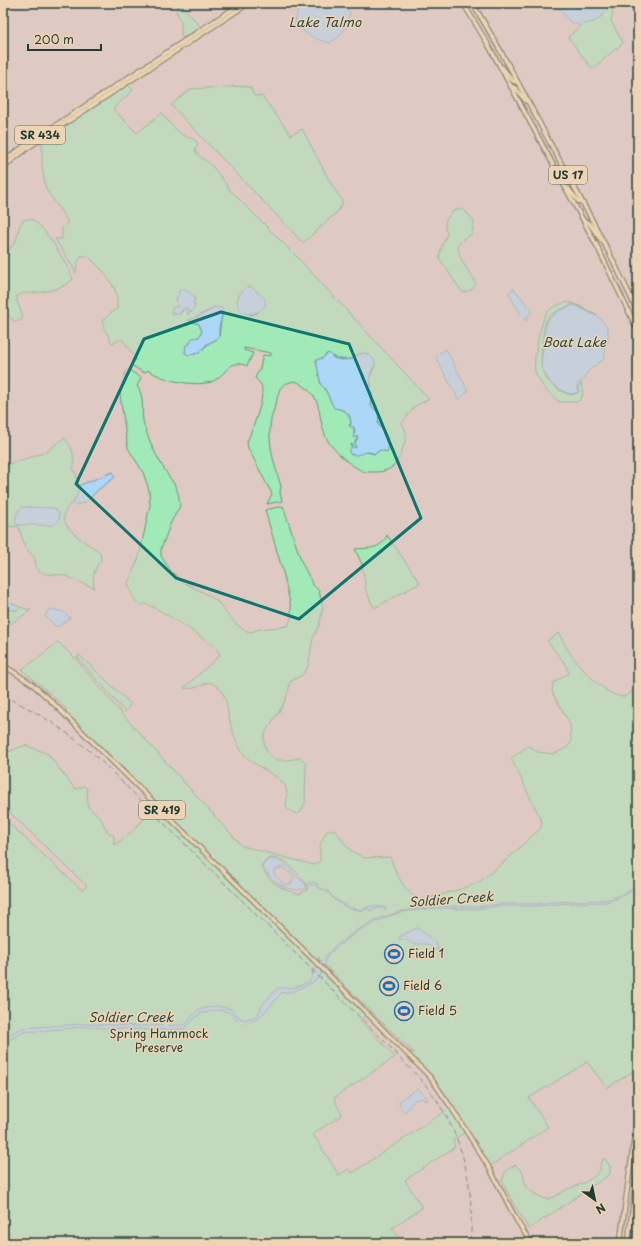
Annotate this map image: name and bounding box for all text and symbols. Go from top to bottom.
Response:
water label: Lake Talmo [289,12,362,31]
scale bar [28,26,101,52]
text: 200 m [34,30,74,48]
road number: SR 434 [15,126,65,144]
road number: US 17 [549,166,587,184]
water label: Boat Lake [542,332,607,351]
road number: SR 419 [139,801,185,819]
water label: Soldier Creek [408,886,495,911]
sports icon: Field 1 [383,943,405,965]
place label: Field 1 [408,944,444,962]
sports icon: Field 6 [378,975,400,997]
place label: Field 6 [403,976,442,994]
sports icon: Field 5 [393,1000,415,1022]
place label: Field 5 [418,1001,457,1019]
water label: Soldier Creek [89,1007,175,1026]
park label: Spring Hammock Preserve [109,1024,209,1056]
north arrow [575,1180,615,1220]
text: N [592,1199,609,1218]

